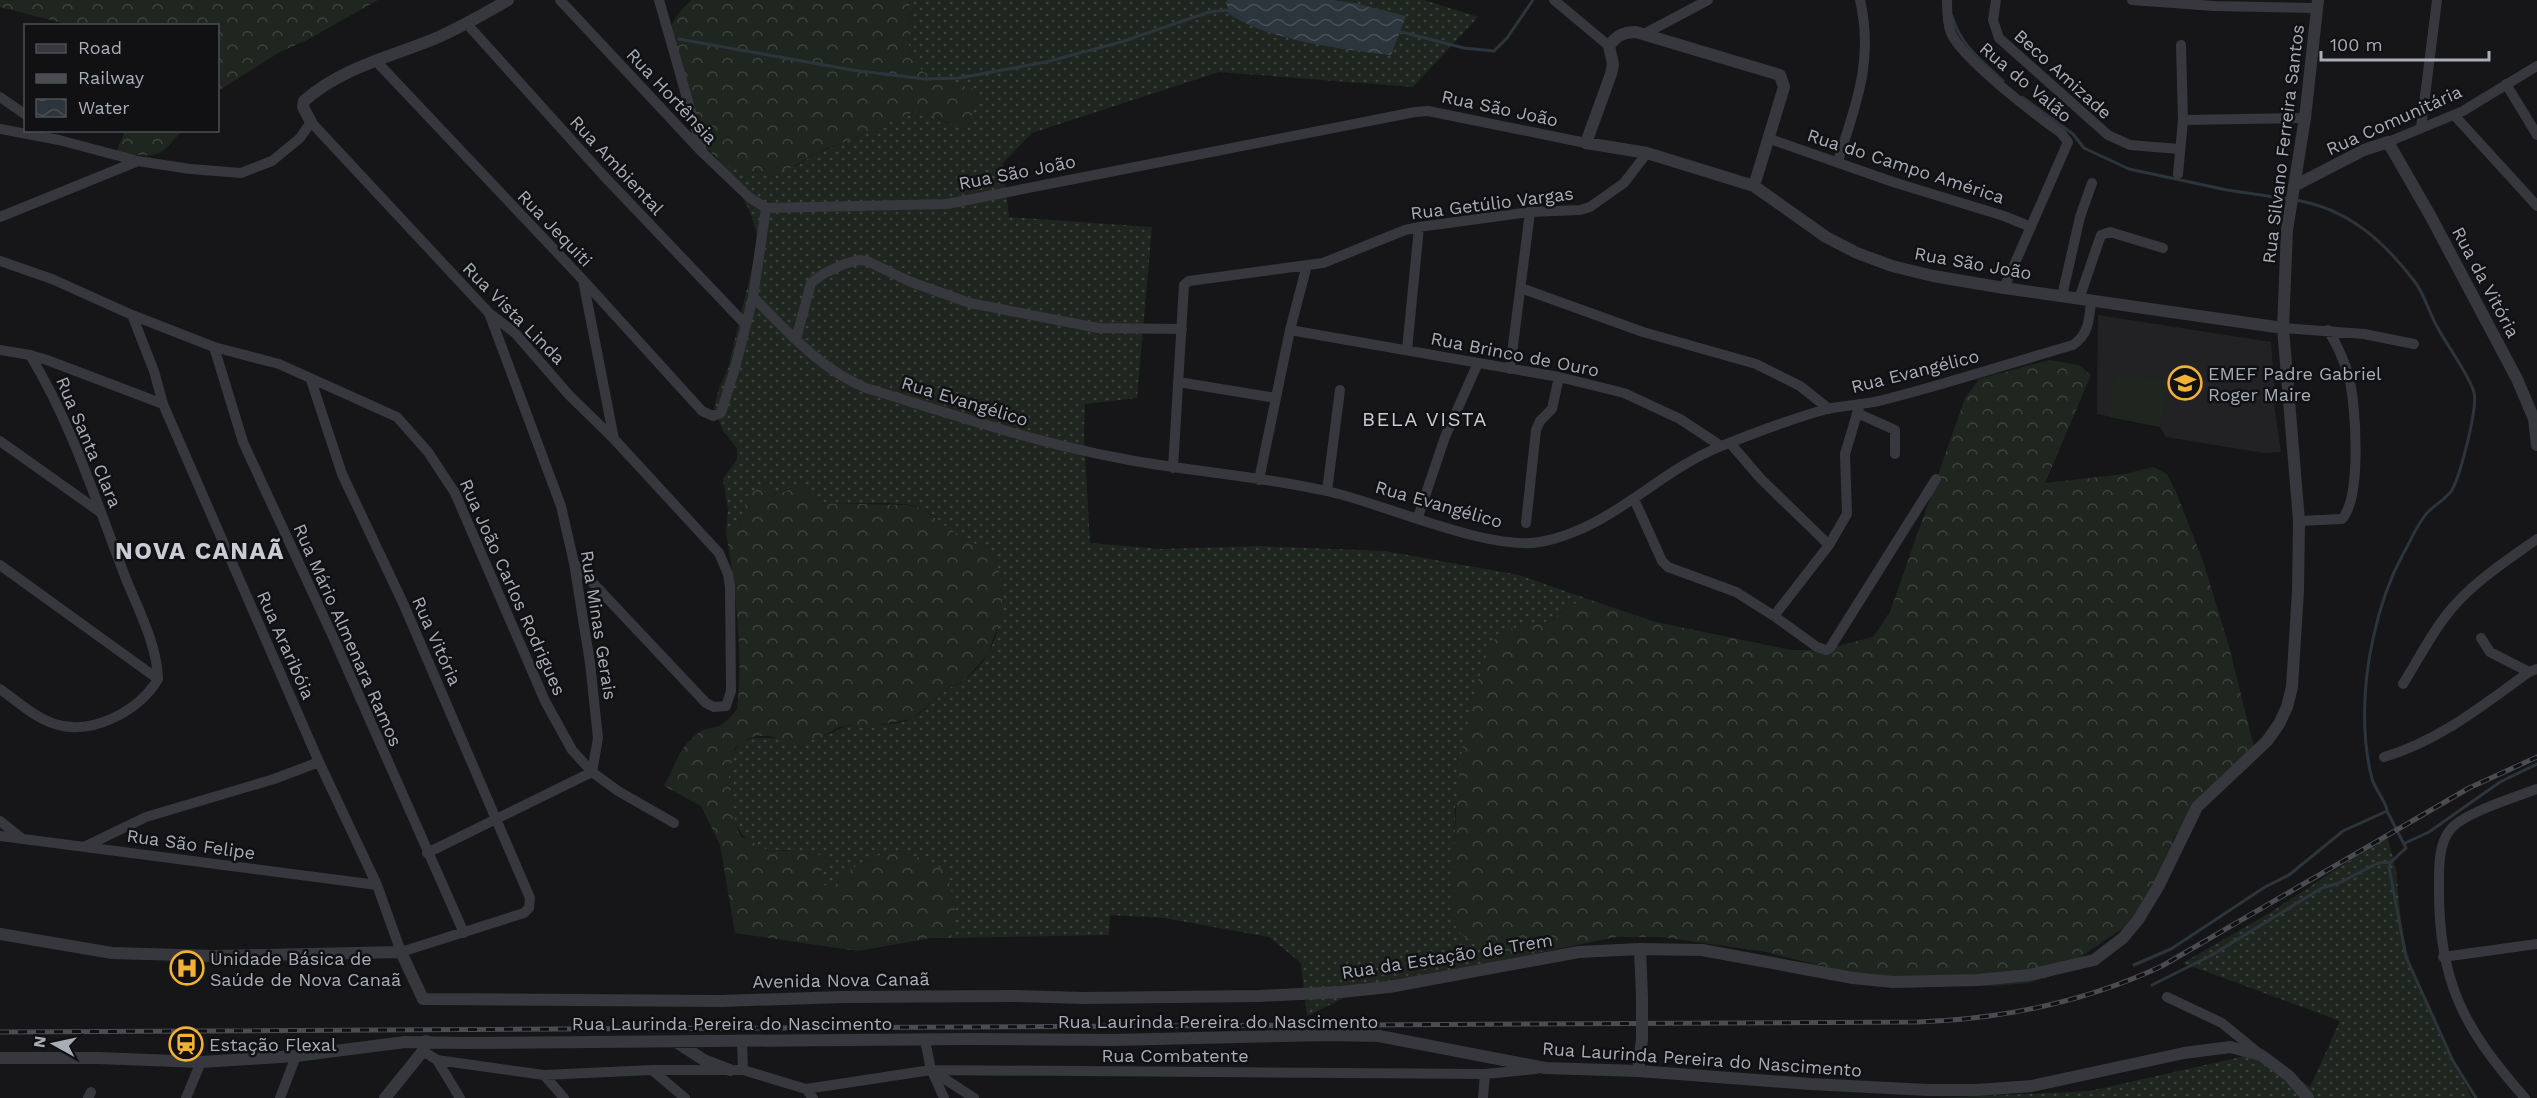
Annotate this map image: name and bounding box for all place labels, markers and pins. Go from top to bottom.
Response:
place label: EMEF Padre Gabriel Roger Maire [2208,363,2382,405]
school or university icon: EMEF Padre Gabriel Roger Maire [2167,365,2203,401]
place label: Unidade Básica de Saúde de Nova Canaã [210,948,401,990]
hospital icon: Unidade Básica de Saúde de Nova Canaã [169,950,205,986]
station icon: Estação Flexal [168,1026,204,1062]
place label: Estação Flexal [209,1034,337,1055]

